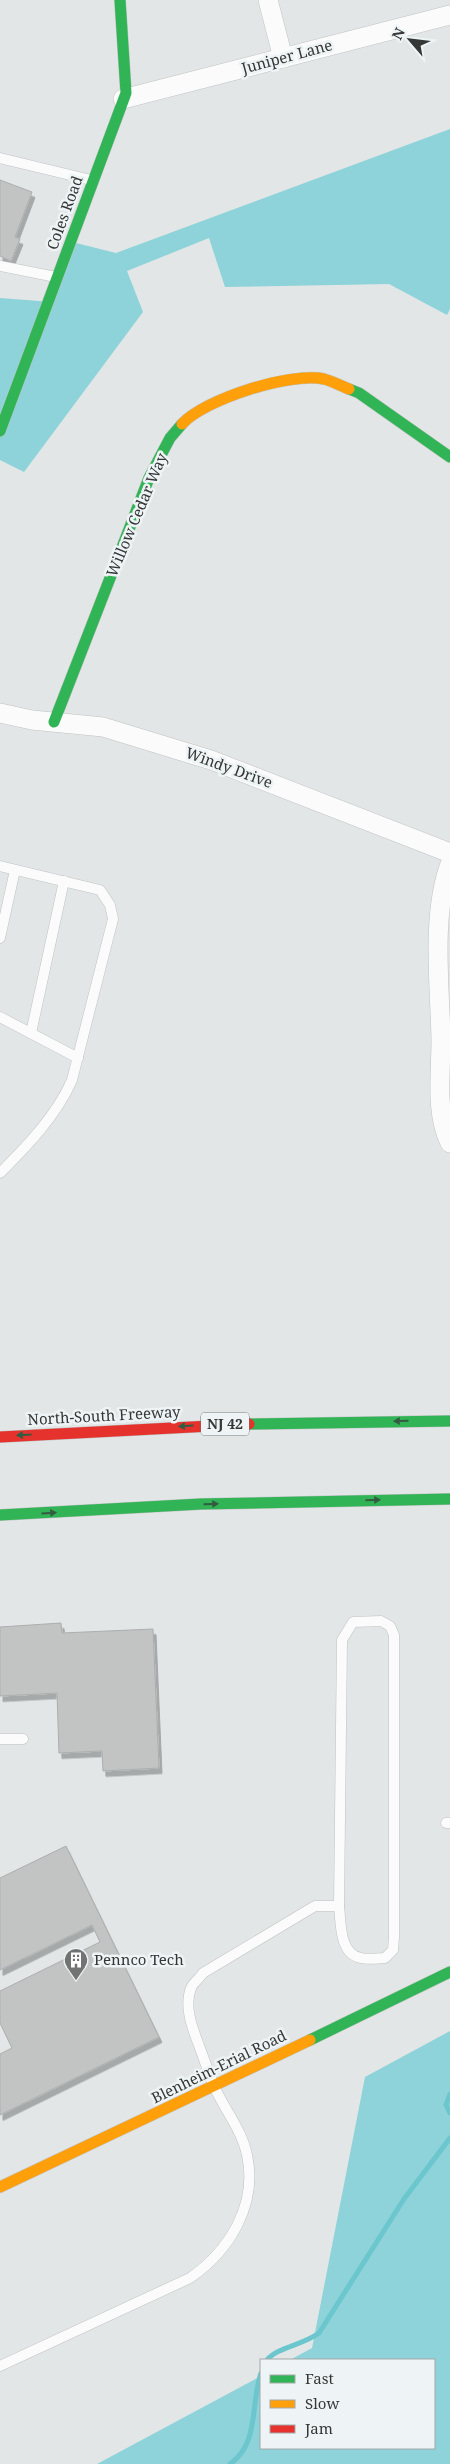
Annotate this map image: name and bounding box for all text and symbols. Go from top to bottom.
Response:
north arrow [385,15,435,65]
text: N [387,24,409,43]
street label: Juniper Lane [238,34,334,78]
street label: Coles Road [41,173,87,252]
street label: Willow Cedar Way [101,449,171,579]
street label: Windy Drive [183,742,276,792]
street label: North-South Freeway [27,1401,181,1429]
road number: NJ 42 [201,1412,249,1436]
one-way arrow [393,1417,409,1425]
one-way arrow [178,1423,194,1431]
one-way arrow [16,1432,32,1440]
one-way arrow [366,1496,382,1504]
one-way arrow [203,1499,219,1507]
one-way arrow [41,1508,57,1516]
building icon: Pennco Tech [63,1947,89,1981]
place label: Pennco Tech [94,1949,184,1969]
street label: Blenheim-Erial Road [148,2025,289,2107]
legend [260,2359,435,2449]
text: Fast [305,2368,334,2388]
text: Slow [305,2393,339,2413]
text: Jam [304,2418,333,2438]

